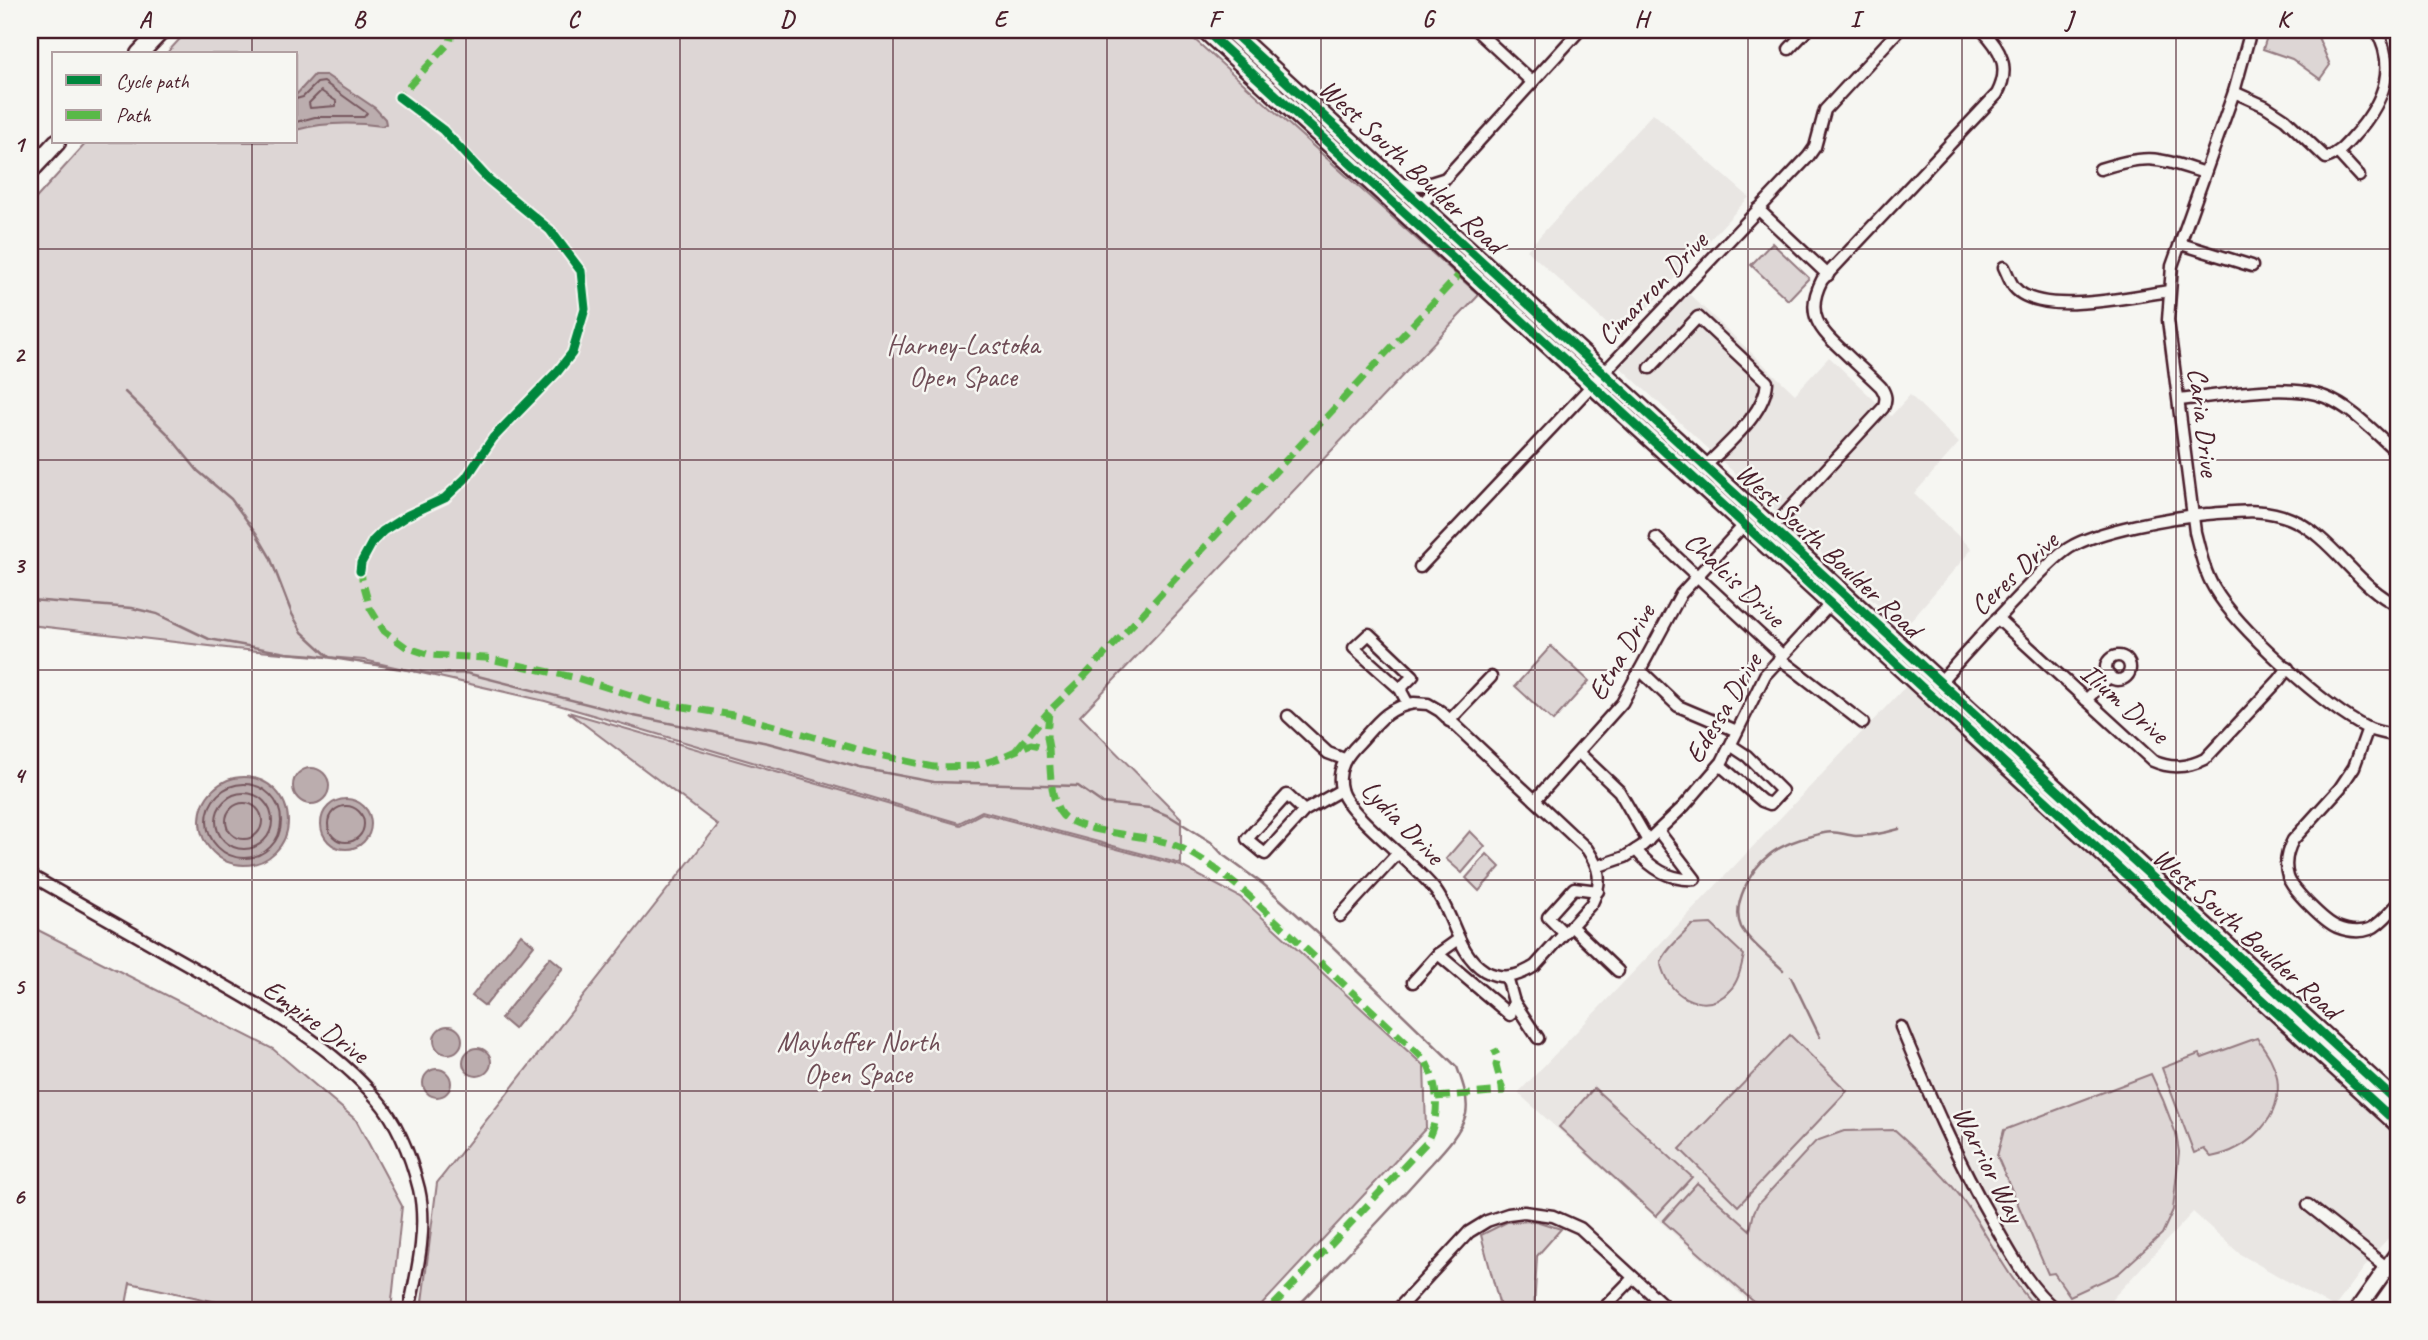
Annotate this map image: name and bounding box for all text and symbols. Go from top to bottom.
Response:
text: A [139,5,153,34]
text: B [353,5,367,34]
text: C [568,5,582,34]
text: D [780,5,796,34]
text: E [994,5,1010,34]
text: F [1209,5,1225,34]
text: G [1422,5,1437,34]
text: H [1634,5,1652,34]
text: I [1850,5,1865,34]
text: J [2063,5,2076,34]
text: K [2277,5,2293,34]
legend [52,52,298,144]
text: Cycle path [116,68,189,94]
street label: West South Boulder Road [1312,71,1515,264]
text: Path [116,102,152,128]
text: 1 [14,130,27,159]
street label: Cimarron Drive [1589,222,1716,352]
park label: Harney-Lastoka Open Space [886,327,1042,394]
text: 2 [14,340,27,369]
street label: Caria Drive [2180,366,2228,480]
street label: West South Boulder Road [1729,455,1932,648]
street label: Ceres Drive [1963,522,2067,623]
street label: Chalcis Drive [1677,524,1794,636]
text: 3 [14,551,27,580]
street label: Etna Drive [1579,596,1663,706]
street label: Edessa Drive [1677,645,1770,769]
street label: Ilium Drive [2074,655,2178,752]
text: 4 [14,761,27,790]
street label: Lydia Drive [1354,772,1453,873]
street label: West South Boulder Road [2146,839,2351,1029]
street label: Empire Drive [256,971,377,1072]
text: 5 [14,972,26,1001]
park label: Mayhoffer North Open Space [777,1024,940,1091]
street label: Warrior Way [1945,1100,2034,1230]
text: 6 [14,1182,27,1211]

